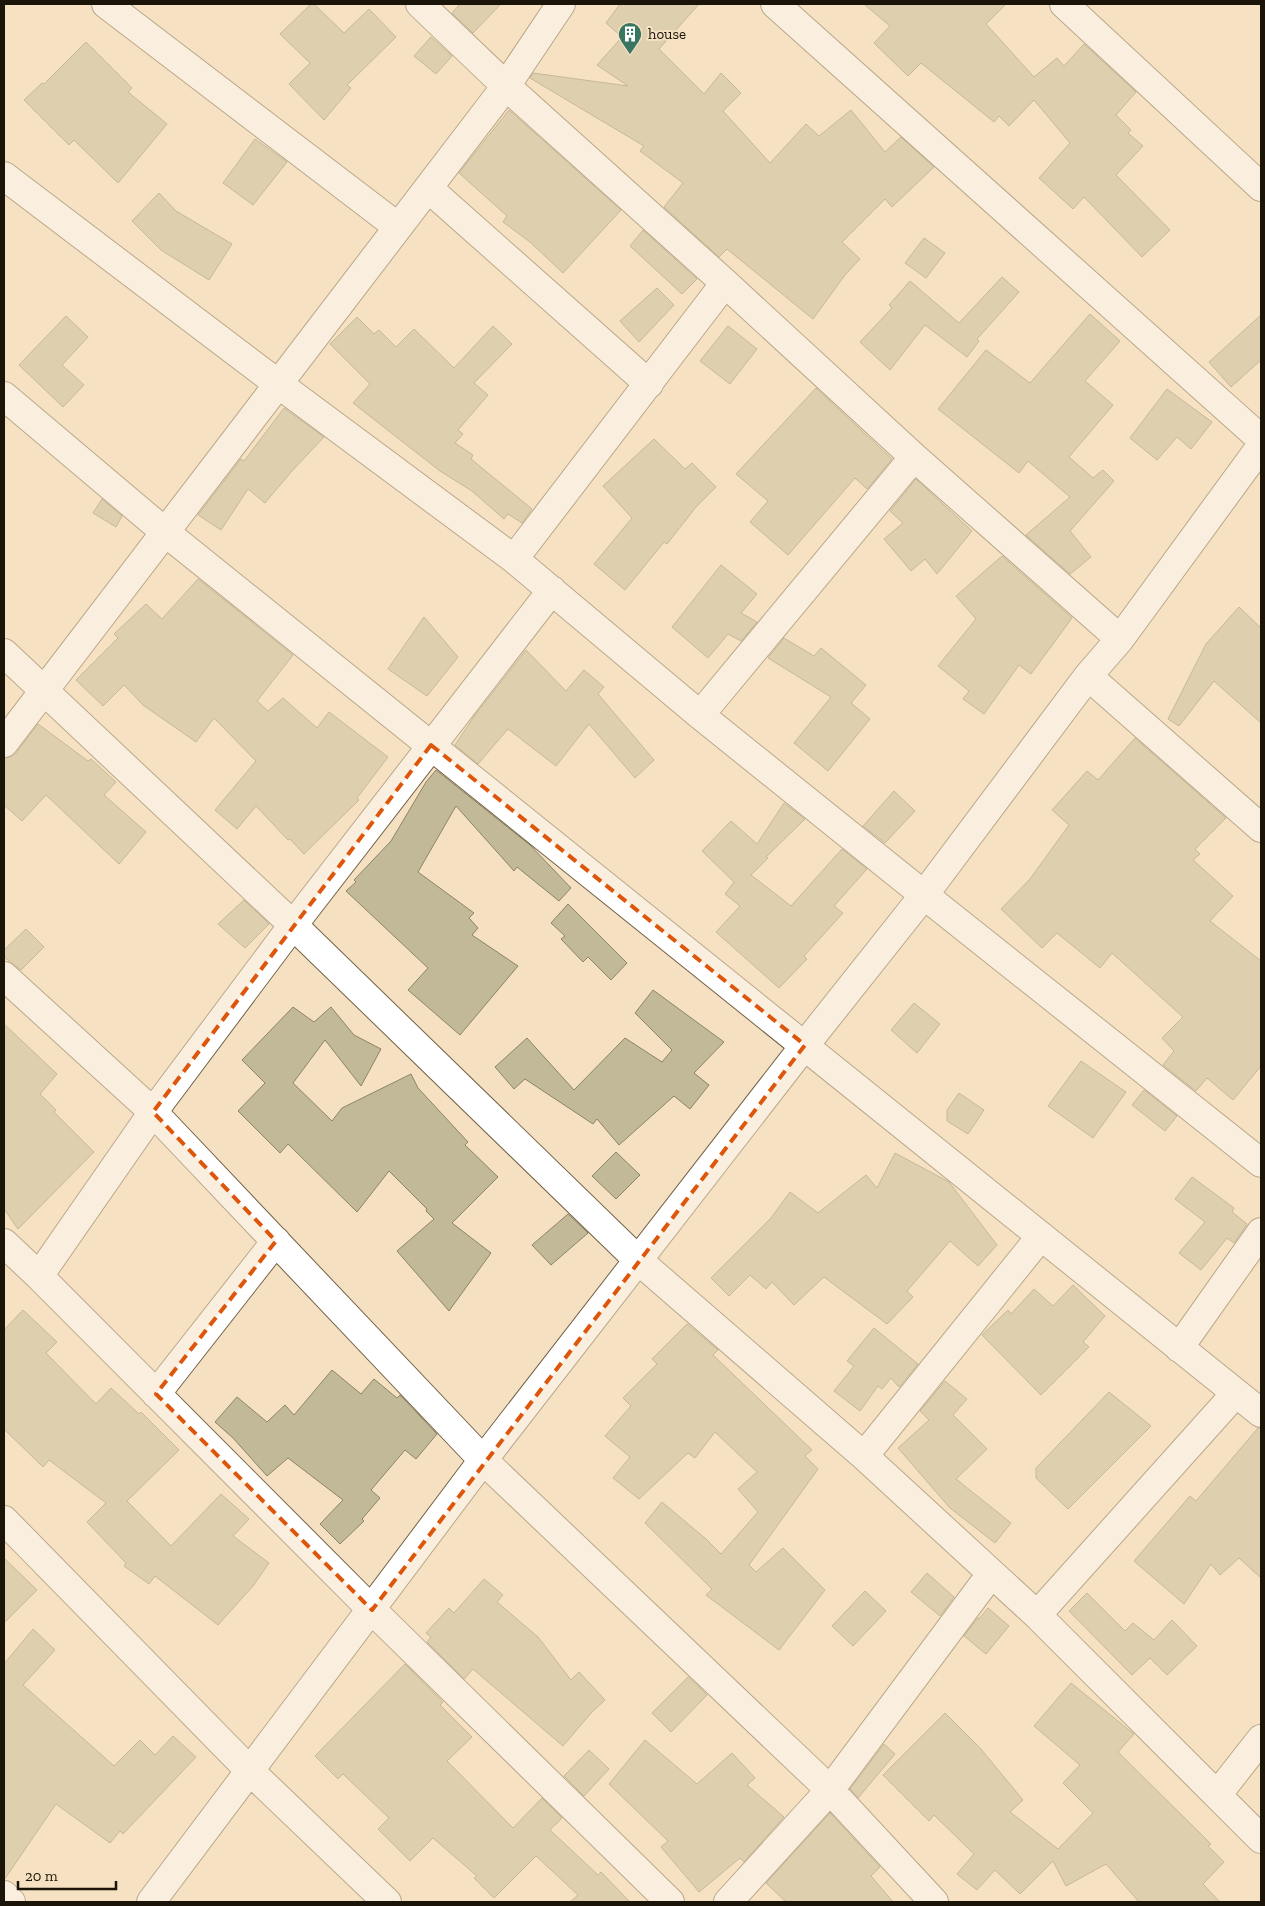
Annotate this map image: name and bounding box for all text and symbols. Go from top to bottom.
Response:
building icon: house [617,21,643,55]
place label: house [648,25,686,43]
scale bar [18,1858,115,1890]
text: 20 m [25,1867,58,1885]

